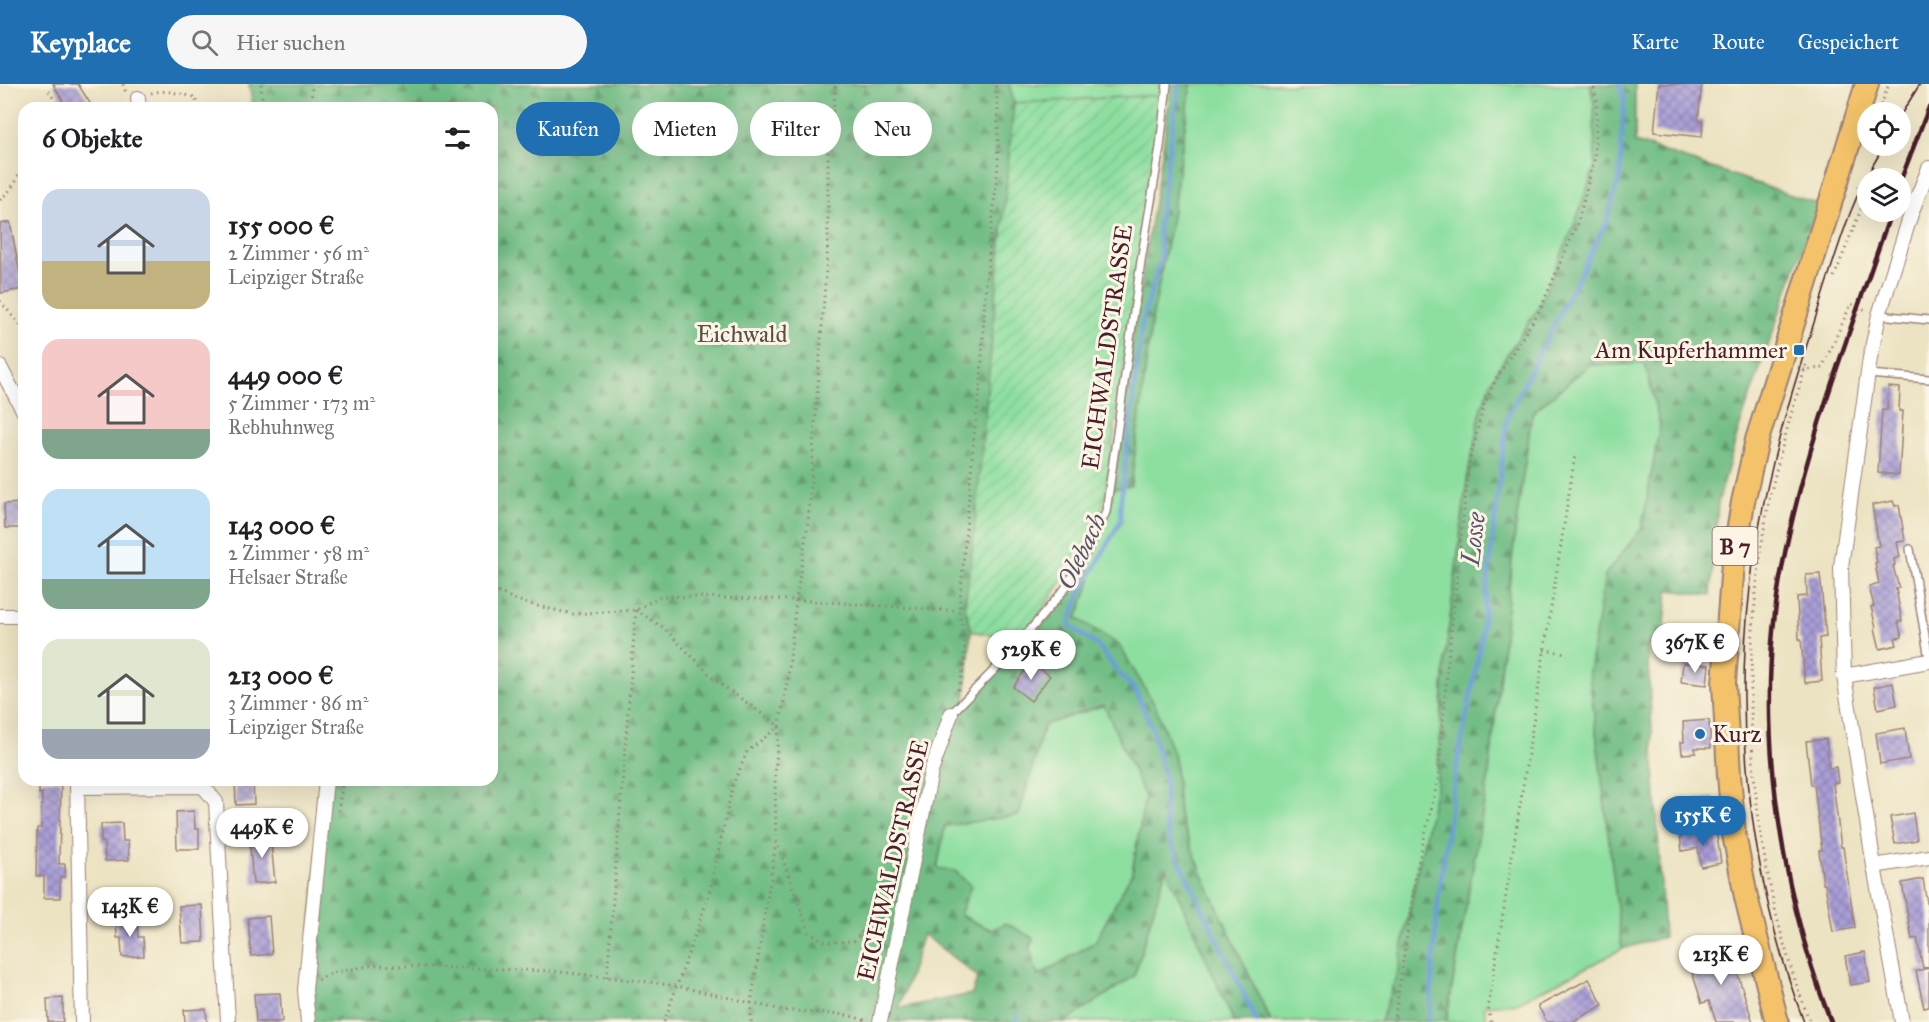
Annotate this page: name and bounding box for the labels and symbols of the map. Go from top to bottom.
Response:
street label: EICHWALDSTRASSE [1075,223,1139,471]
park label: Eichwald [696,319,788,349]
place label: Am Kupferhammer [1594,335,1787,365]
marker: Am Kupferhammer [1792,343,1806,357]
water label: Olebach [1049,508,1113,594]
water label: Losse [1454,509,1492,568]
road number: B 7 [1712,527,1758,565]
pin: 367K € [1646,623,1744,674]
pin: 529K € [982,630,1080,681]
place label: Kurz [1712,719,1762,749]
marker: Kurz [1693,727,1707,741]
street label: EICHWALDSTRASSE [851,736,935,984]
pin: 155K € [1654,796,1752,847]
pin: 449K € [213,808,311,859]
pin: 143K € [81,887,179,938]
pin: 213K € [1672,935,1770,986]

